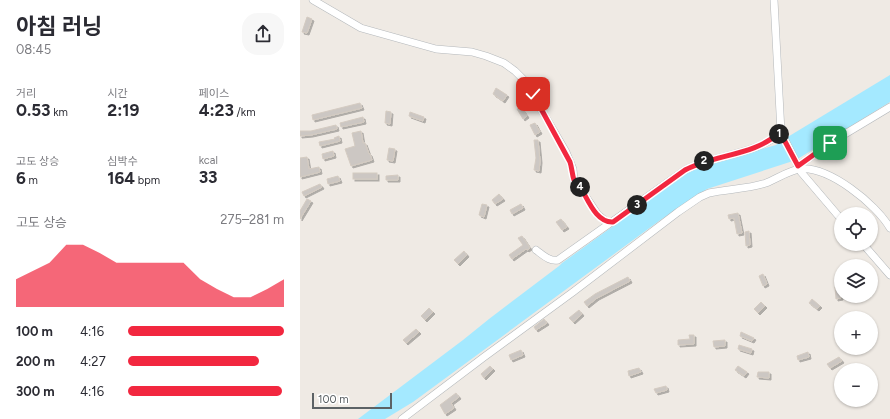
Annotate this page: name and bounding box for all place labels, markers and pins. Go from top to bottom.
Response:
pin [516,77,550,111]
pin: 1 [769,124,789,144]
pin [813,126,847,160]
pin: 2 [694,151,714,171]
pin: 4 [570,177,590,197]
pin: 3 [627,195,647,215]

